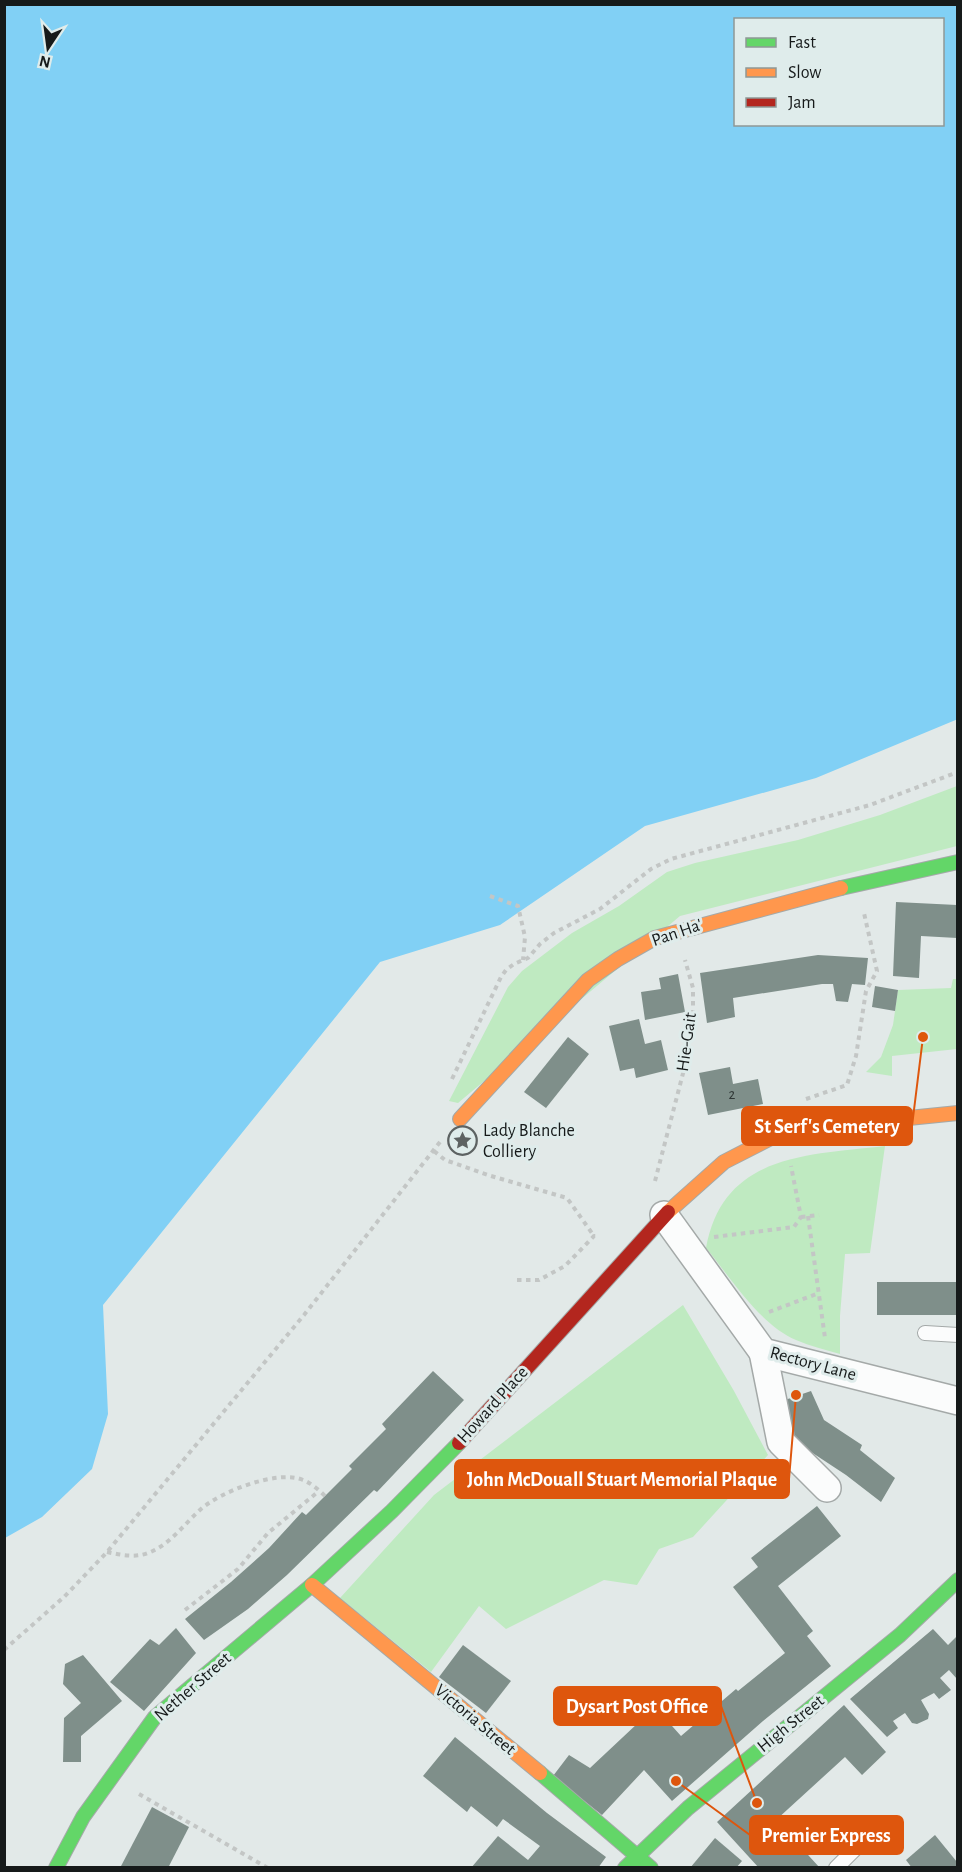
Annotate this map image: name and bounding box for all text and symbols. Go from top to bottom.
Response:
north arrow [18,18,78,78]
legend [734,18,944,126]
text: Fast [788,34,816,52]
text: N [38,53,52,71]
text: Slow [788,64,821,82]
text: Jam [788,94,816,112]
street label: Pan Ha' [649,916,705,950]
street label: Hie-Gait [674,1011,700,1073]
house number: 2 [729,1087,736,1102]
callout: St Serf's Cemetery [742,1107,912,1145]
text: St Serf's Cemetery [754,1117,900,1137]
place label: Lady Blanche Colliery [483,1122,575,1161]
place icon: Lady Blanche Colliery [446,1125,478,1157]
street label: Rectory Lane [768,1344,858,1384]
street label: Howard Place [454,1363,532,1447]
callout: John McDouall Stuart Memorial Plaque [455,1460,789,1498]
text: John McDouall Stuart Memorial Plaque [467,1470,777,1490]
street label: Nether Street [151,1649,235,1725]
street label: Victoria Street [431,1681,519,1759]
callout: Dysart Post Office [554,1687,721,1725]
street label: High Street [754,1692,828,1756]
text: Dysart Post Office [566,1697,708,1717]
callout: Premier Express [750,1816,903,1854]
text: Premier Express [761,1826,891,1846]

